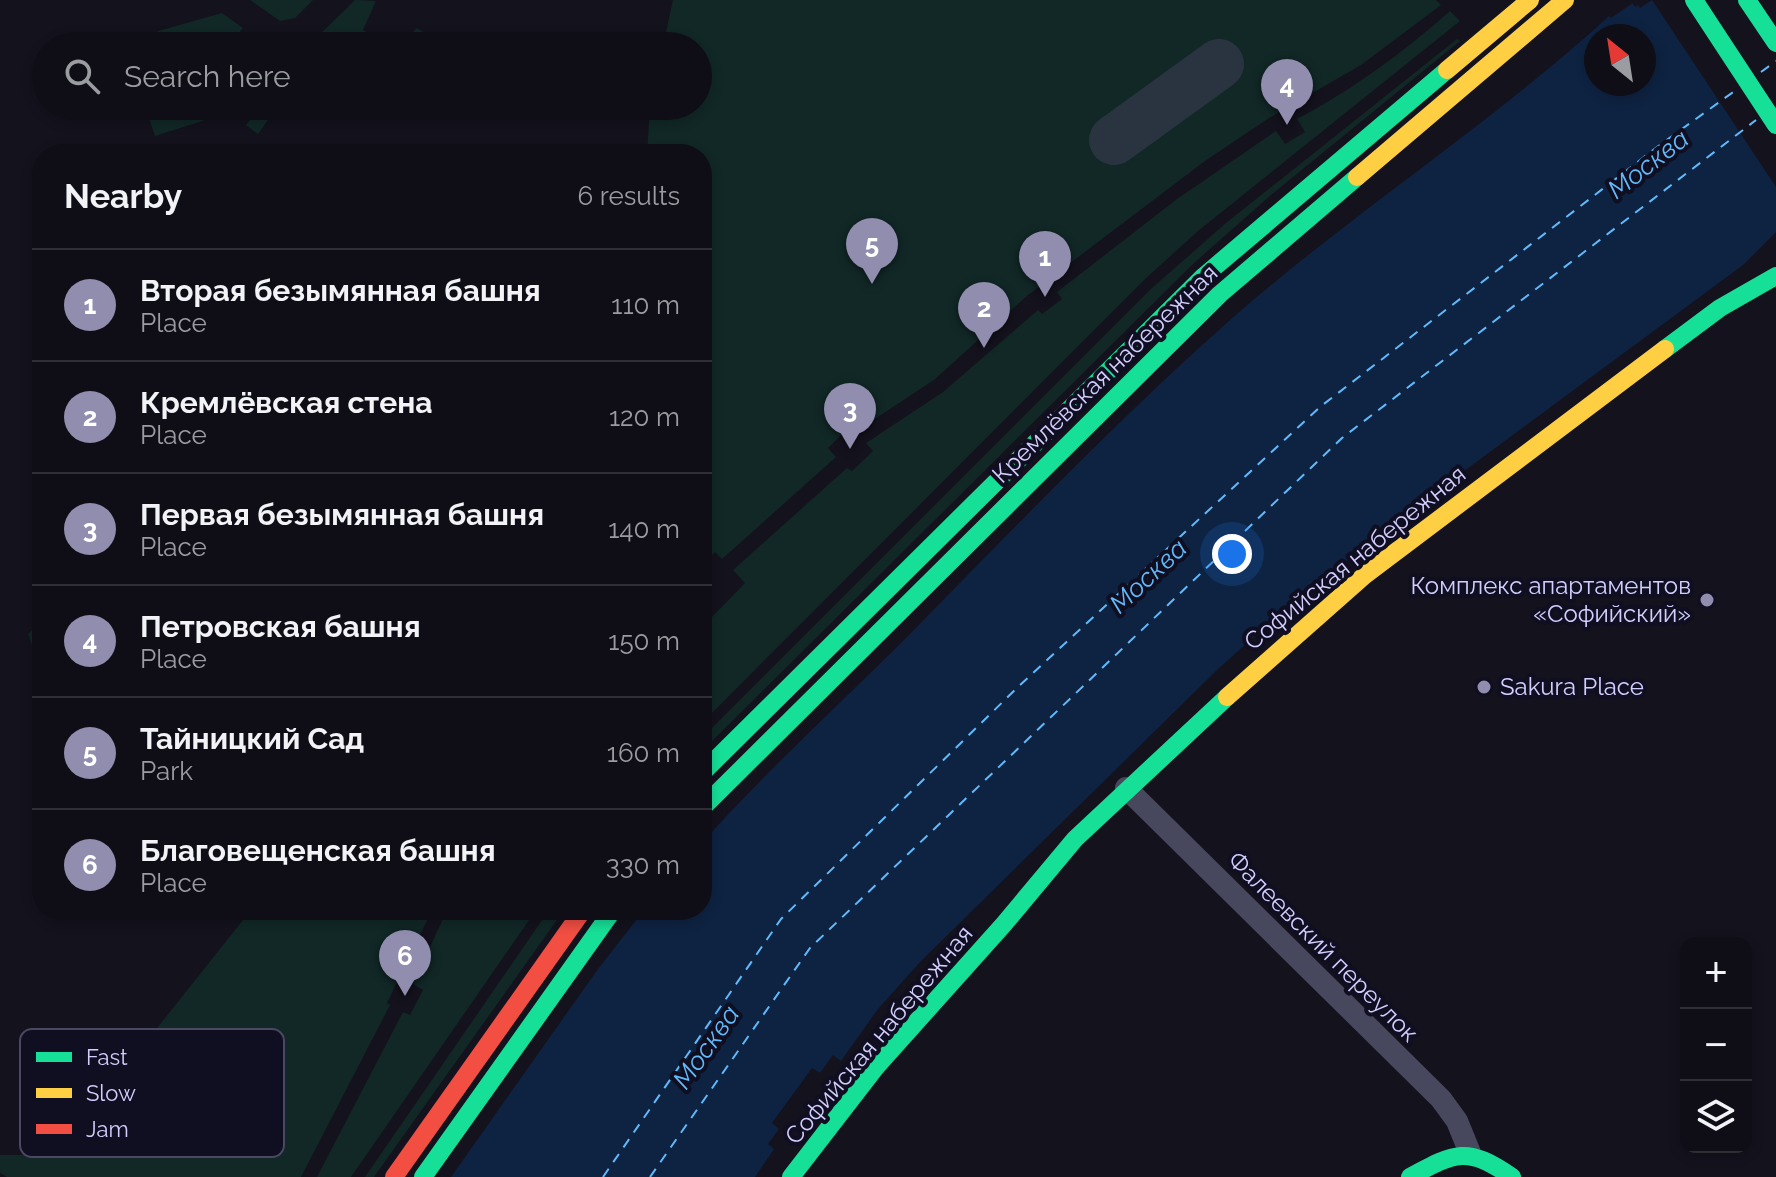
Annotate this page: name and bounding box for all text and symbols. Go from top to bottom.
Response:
north arrow [1584,24,1656,96]
search box [32,32,712,120]
icon: search [60,54,104,98]
text: Search here [124,59,291,94]
pin: 4 [1261,59,1313,125]
water label: Москва [1602,123,1694,205]
text: Nearby [64,176,182,216]
text: 6 results [577,181,680,211]
pin: 5 [846,218,898,284]
pin: 1 [1019,231,1071,297]
street label: Кремлёвская набережная [986,258,1223,489]
text: Вторая безымянная башня [140,273,541,308]
pin: 2 [958,282,1010,348]
text: 1 [84,290,96,320]
text: 110 m [611,290,680,320]
text: Place [140,308,207,338]
pin: 3 [824,383,876,449]
text: Кремлёвская стена [140,385,433,420]
text: 2 [83,402,97,432]
text: 120 m [609,402,680,432]
text: Place [140,420,207,450]
street label: Софийская набережная [1238,459,1471,656]
text: Первая безымянная башня [140,497,544,532]
text: 3 [83,514,97,544]
text: 140 m [608,514,680,544]
text: Place [140,532,207,562]
water label: Москва [1103,533,1193,619]
your location [1212,534,1252,574]
place label: Комплекс апартаментов «Софийский» [1410,571,1691,628]
marker: Комплекс апартаментов «Софийский» [1698,591,1716,609]
text: Петровская башня [140,609,420,644]
text: 4 [83,626,97,656]
text: 150 m [608,626,680,656]
text: Place [140,644,207,674]
place label: Sakura Place [1500,672,1644,701]
marker: Sakura Place [1475,678,1493,696]
text: Тайницкий Сад [140,721,364,756]
text: 5 [83,738,97,768]
text: 160 m [607,738,680,768]
text: Park [140,756,193,786]
text: Благовещенская башня [140,833,496,868]
street label: Фалеевский переулок [1222,845,1425,1048]
text: 6 [82,850,98,880]
text: 330 m [606,850,680,880]
text: Place [140,868,207,898]
street label: Софийская набережная [779,920,979,1150]
pin: 6 [379,930,431,996]
map controls [1680,937,1752,1153]
button: + [1680,937,1752,1009]
water label: Москва [667,1000,745,1094]
button: − [1680,1009,1752,1081]
legend [20,1029,284,1157]
text: Fast [86,1044,128,1070]
text: Slow [86,1080,136,1106]
button: layers [1680,1081,1752,1153]
text: Jam [86,1116,129,1142]

